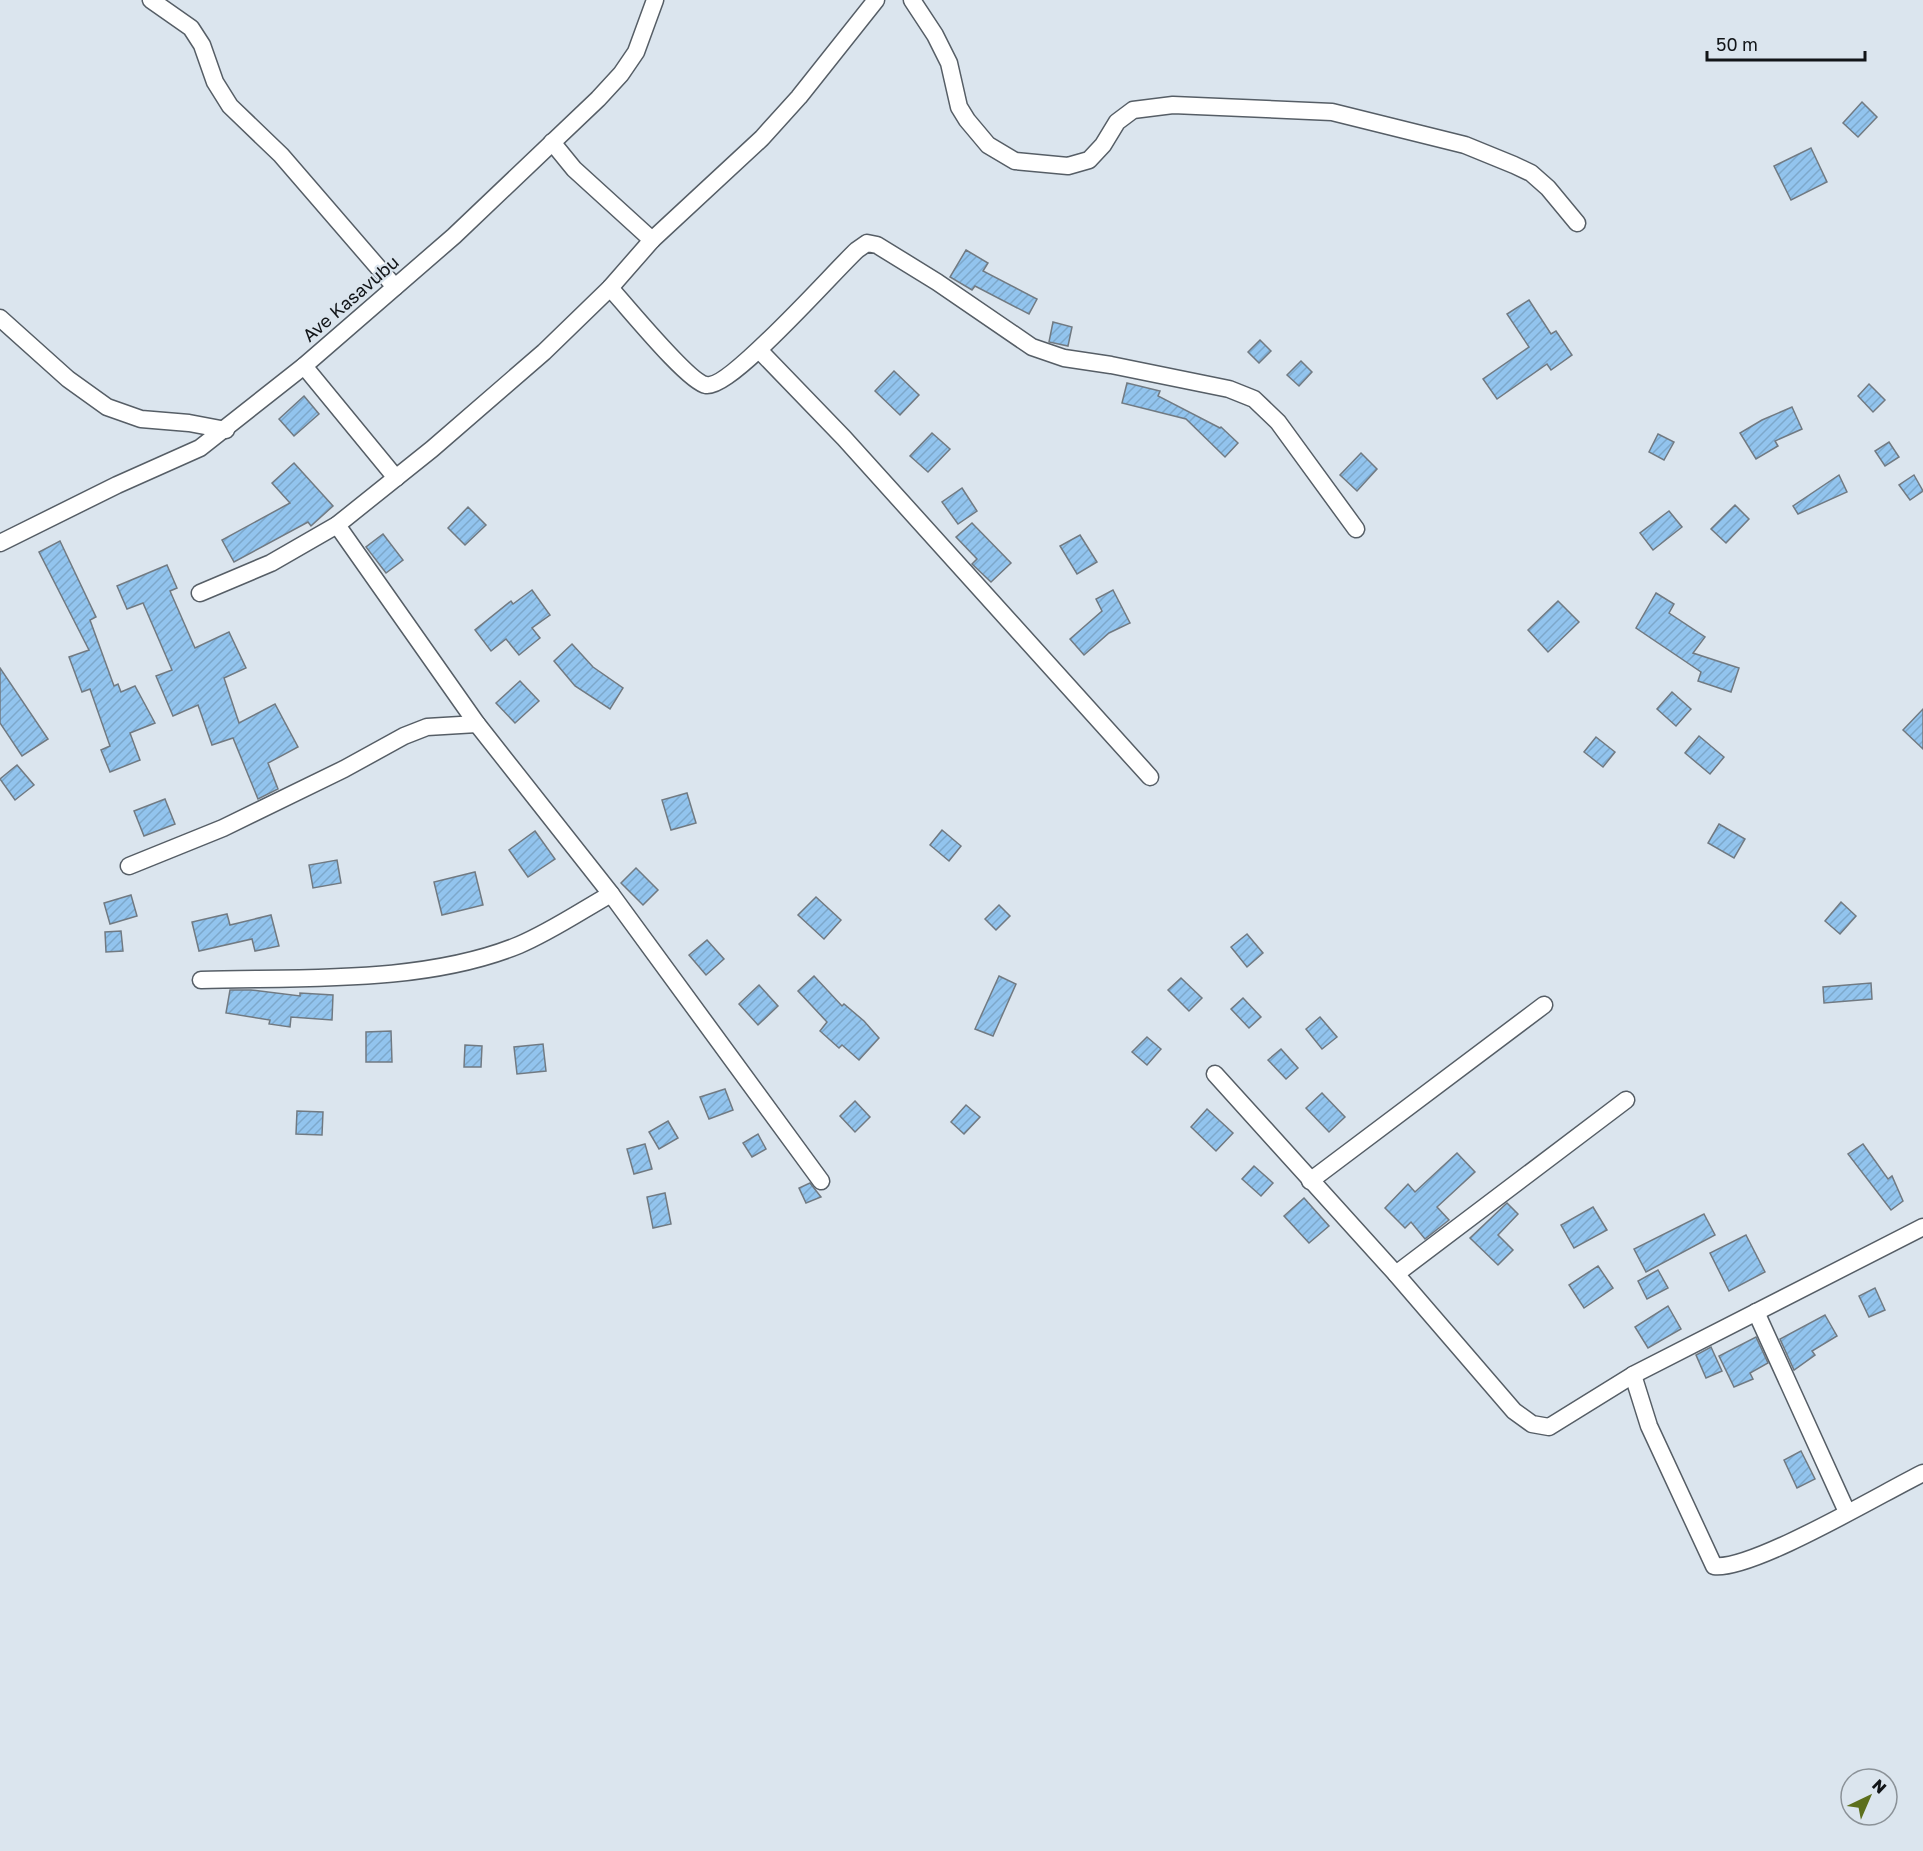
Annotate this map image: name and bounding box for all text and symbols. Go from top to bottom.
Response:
scale bar [1707,24,1864,62]
text: 50 m [1716,33,1758,55]
street label: Ave Kasavubu [298,250,403,346]
north arrow [1839,1767,1899,1827]
text: N [1868,1775,1891,1798]

